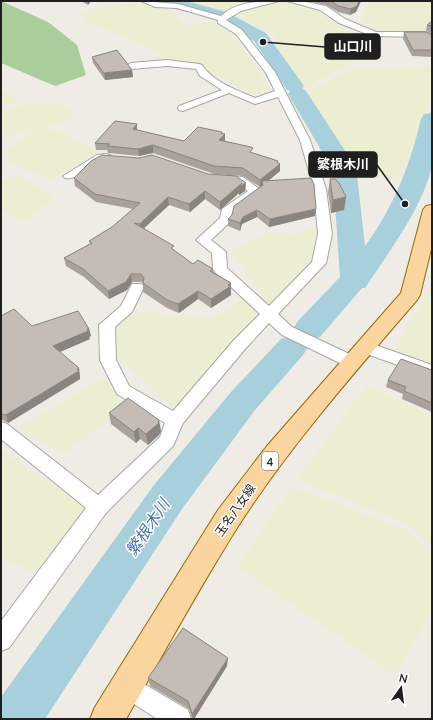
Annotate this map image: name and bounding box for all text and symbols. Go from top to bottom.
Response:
callout: 山口川 [325,34,380,59]
text: 山口川 [333,38,373,54]
callout: 繁根木川 [309,152,377,177]
text: 繁根木川 [317,156,369,172]
road number: 4 [262,452,278,470]
street label: 玉名八女線 [212,481,258,539]
water label: 繁根木川 [121,494,174,559]
north arrow [381,668,421,708]
text: N [398,670,409,685]

